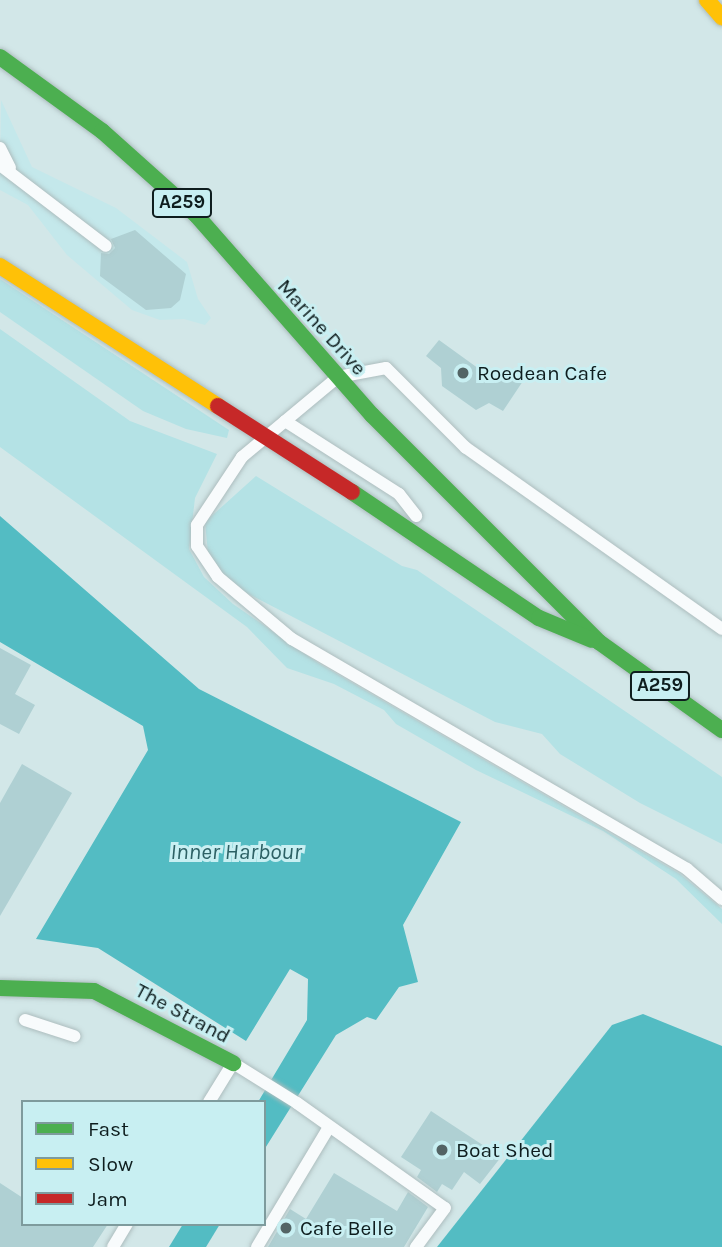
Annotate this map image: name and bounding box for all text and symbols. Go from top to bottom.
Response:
road number: A259 [150,188,214,218]
street label: Marine Drive [272,274,372,380]
place label: Roedean Cafe [477,360,607,386]
marker: Roedean Cafe [455,365,471,381]
road number: A259 [628,670,692,702]
water label: Inner Harbour [170,838,302,866]
street label: The Strand [131,978,235,1048]
legend [21,1100,266,1226]
text: Fast [88,1117,129,1141]
place label: Boat Shed [456,1137,554,1163]
marker: Boat Shed [434,1142,450,1158]
text: Slow [88,1152,133,1176]
text: Jam [88,1187,128,1211]
place label: Cafe Belle [300,1215,394,1241]
marker: Cafe Belle [278,1220,294,1236]

